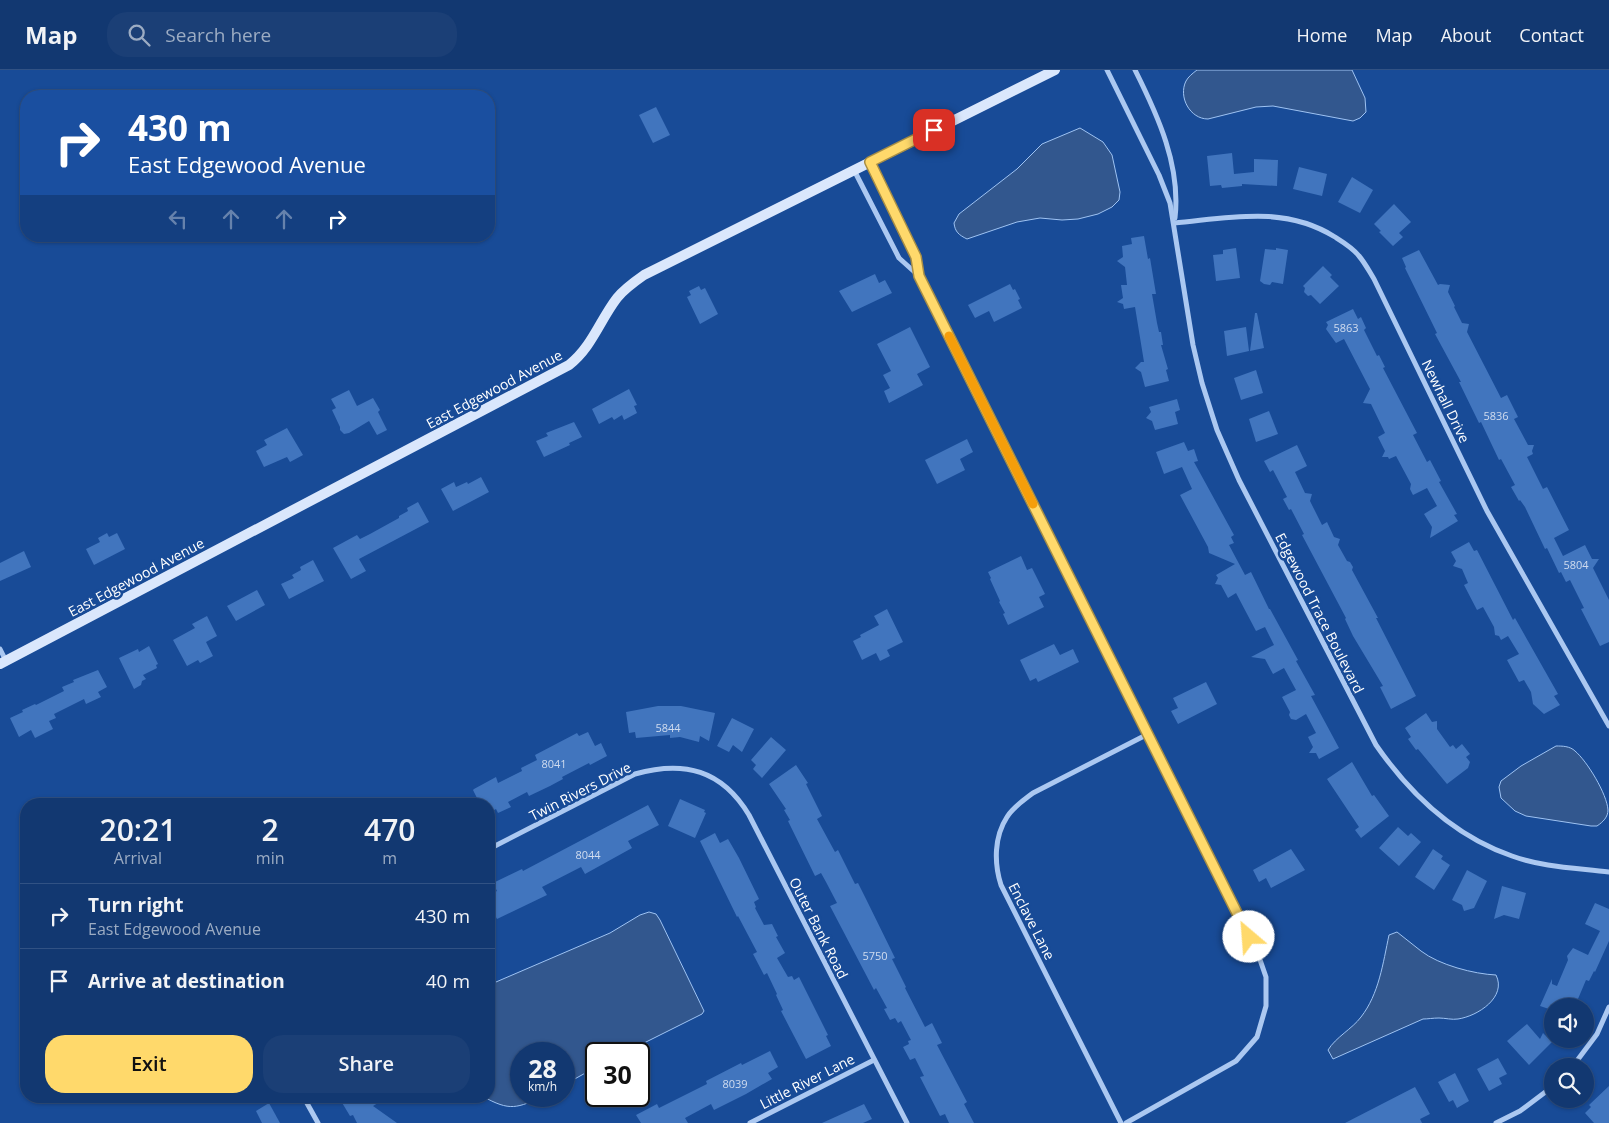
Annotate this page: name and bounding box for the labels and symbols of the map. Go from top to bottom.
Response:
pin [913,109,955,151]
house number: 5863 [1333,320,1359,335]
street label: East Edgewood Avenue [423,345,565,433]
street label: Newhall Drive [1418,356,1474,446]
house number: 5836 [1483,408,1509,423]
street label: Edgewood Trace Boulevard [1271,530,1369,696]
street label: East Edgewood Avenue [65,533,207,621]
house number: 5804 [1563,557,1589,572]
house number: 5844 [655,720,681,735]
house number: 8041 [541,756,567,771]
street label: Twin Rivers Drive [526,757,634,825]
house number: 8044 [575,847,601,862]
street label: Outer Bank Road [785,874,853,982]
street label: Enclave Lane [1004,879,1060,963]
position arrow [1222,910,1274,962]
house number: 5750 [862,948,888,963]
speed limit sign: 30 [585,1042,650,1107]
street label: Little River Lane [756,1049,858,1113]
house number: 8039 [722,1076,748,1091]

